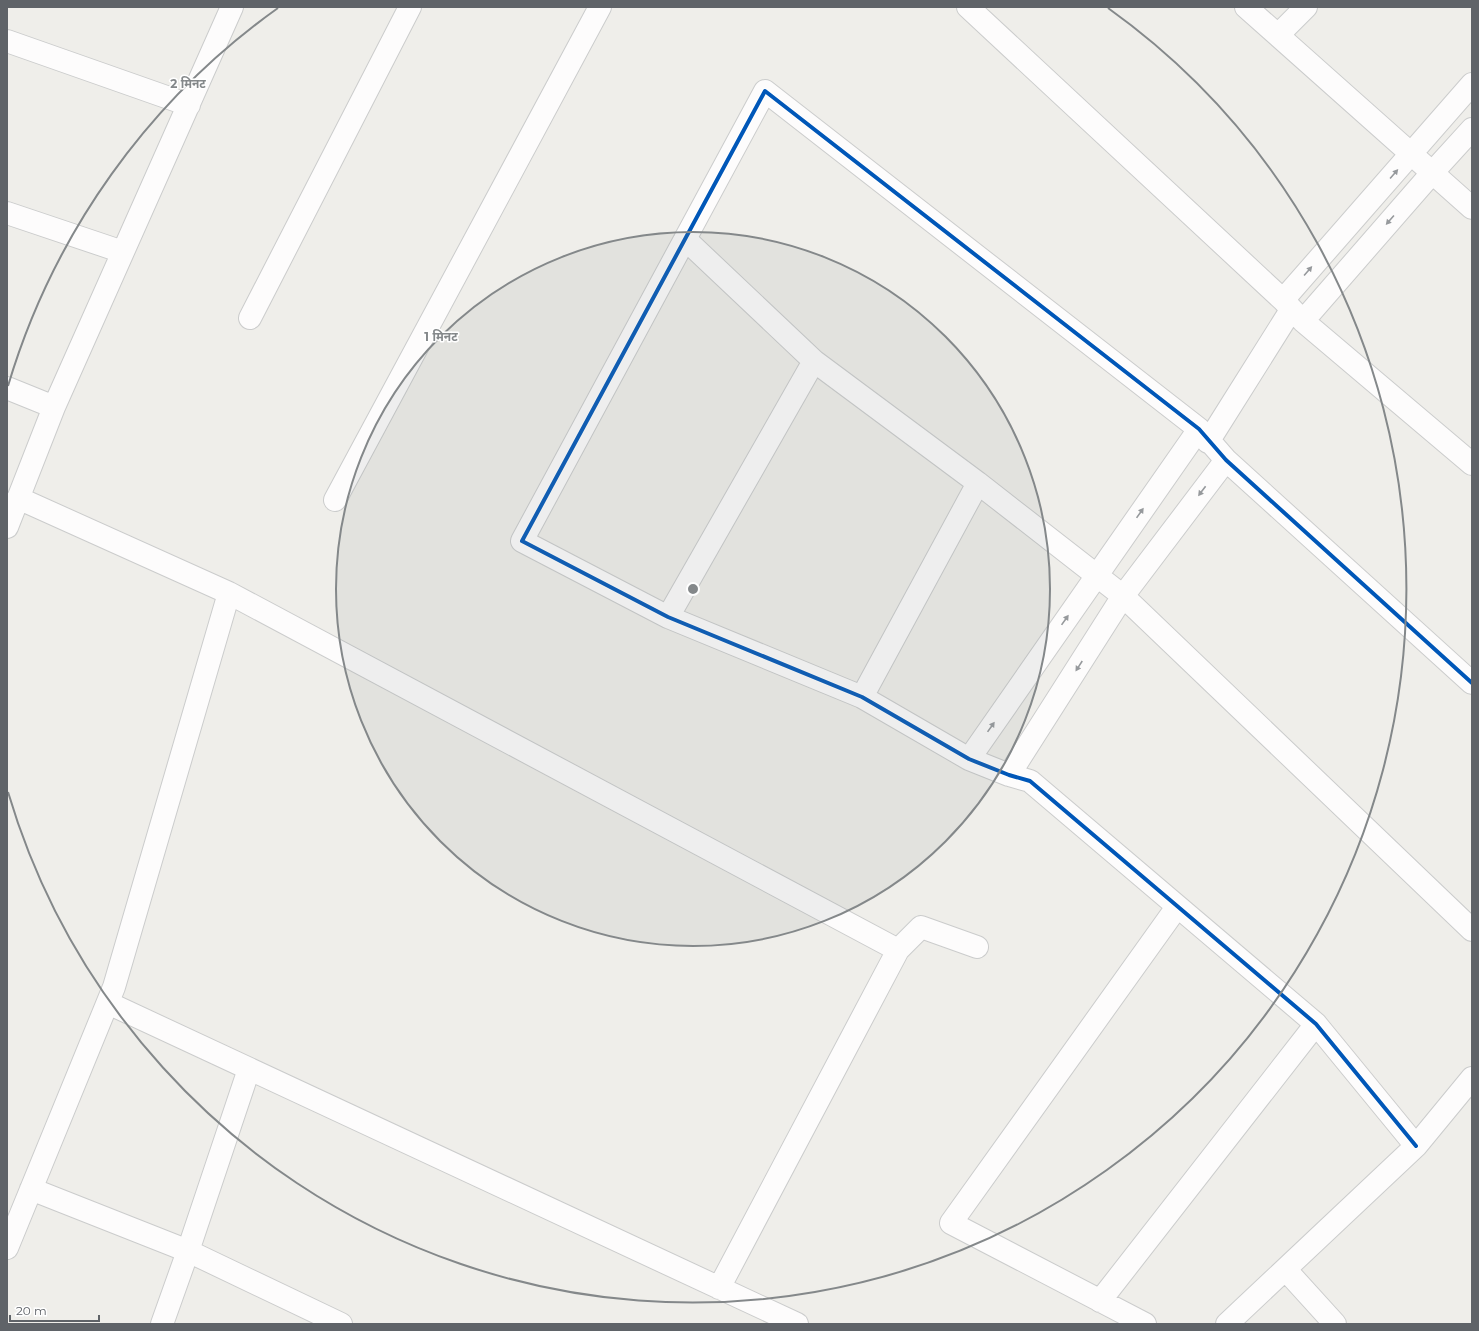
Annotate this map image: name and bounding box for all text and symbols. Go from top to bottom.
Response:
text: 2 मिनट [170,76,206,91]
one-way arrow [1390,168,1399,179]
one-way arrow [1385,215,1394,226]
one-way arrow [1304,266,1313,277]
text: 1 मिनट [424,329,458,344]
one-way arrow [1199,486,1207,496]
one-way arrow [1136,508,1144,519]
centre of rings [686,582,700,596]
one-way arrow [1061,615,1069,625]
one-way arrow [1075,661,1083,671]
one-way arrow [987,721,995,732]
scale bar [10,1297,99,1323]
text: 20 m [16,1303,47,1318]

